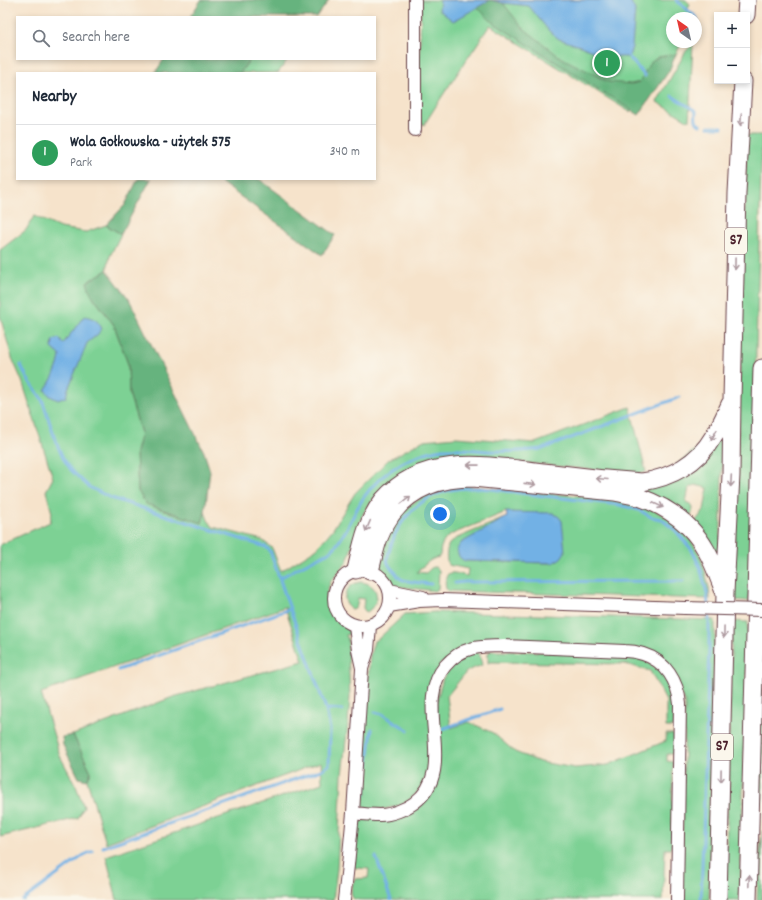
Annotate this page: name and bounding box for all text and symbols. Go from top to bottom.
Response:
north arrow [666,12,702,48]
map controls [714,12,750,84]
button: + [714,12,750,48]
search box [16,16,376,60]
icon: search [30,27,52,49]
text: Search here [62,27,130,49]
pin: 1 [594,48,620,78]
button: − [714,48,750,84]
text: Nearby [32,86,76,110]
one-way arrow [737,113,744,126]
text: Wola Gołkowska - użytek 575 [70,132,231,154]
text: 1 [44,143,46,162]
text: 340 m [330,143,360,162]
text: Park [70,154,92,173]
road number: S7 [725,228,747,254]
one-way arrow [732,257,739,270]
one-way arrow [710,429,718,441]
one-way arrow [467,461,480,469]
one-way arrow [727,474,735,487]
one-way arrow [596,475,609,482]
one-way arrow [523,480,536,487]
one-way arrow [400,496,411,504]
one-way arrow [651,502,663,509]
your location [430,504,450,524]
one-way arrow [364,520,371,532]
one-way arrow [720,625,728,638]
road number: S7 [711,734,733,760]
one-way arrow [717,769,725,782]
one-way arrow [745,875,752,888]

